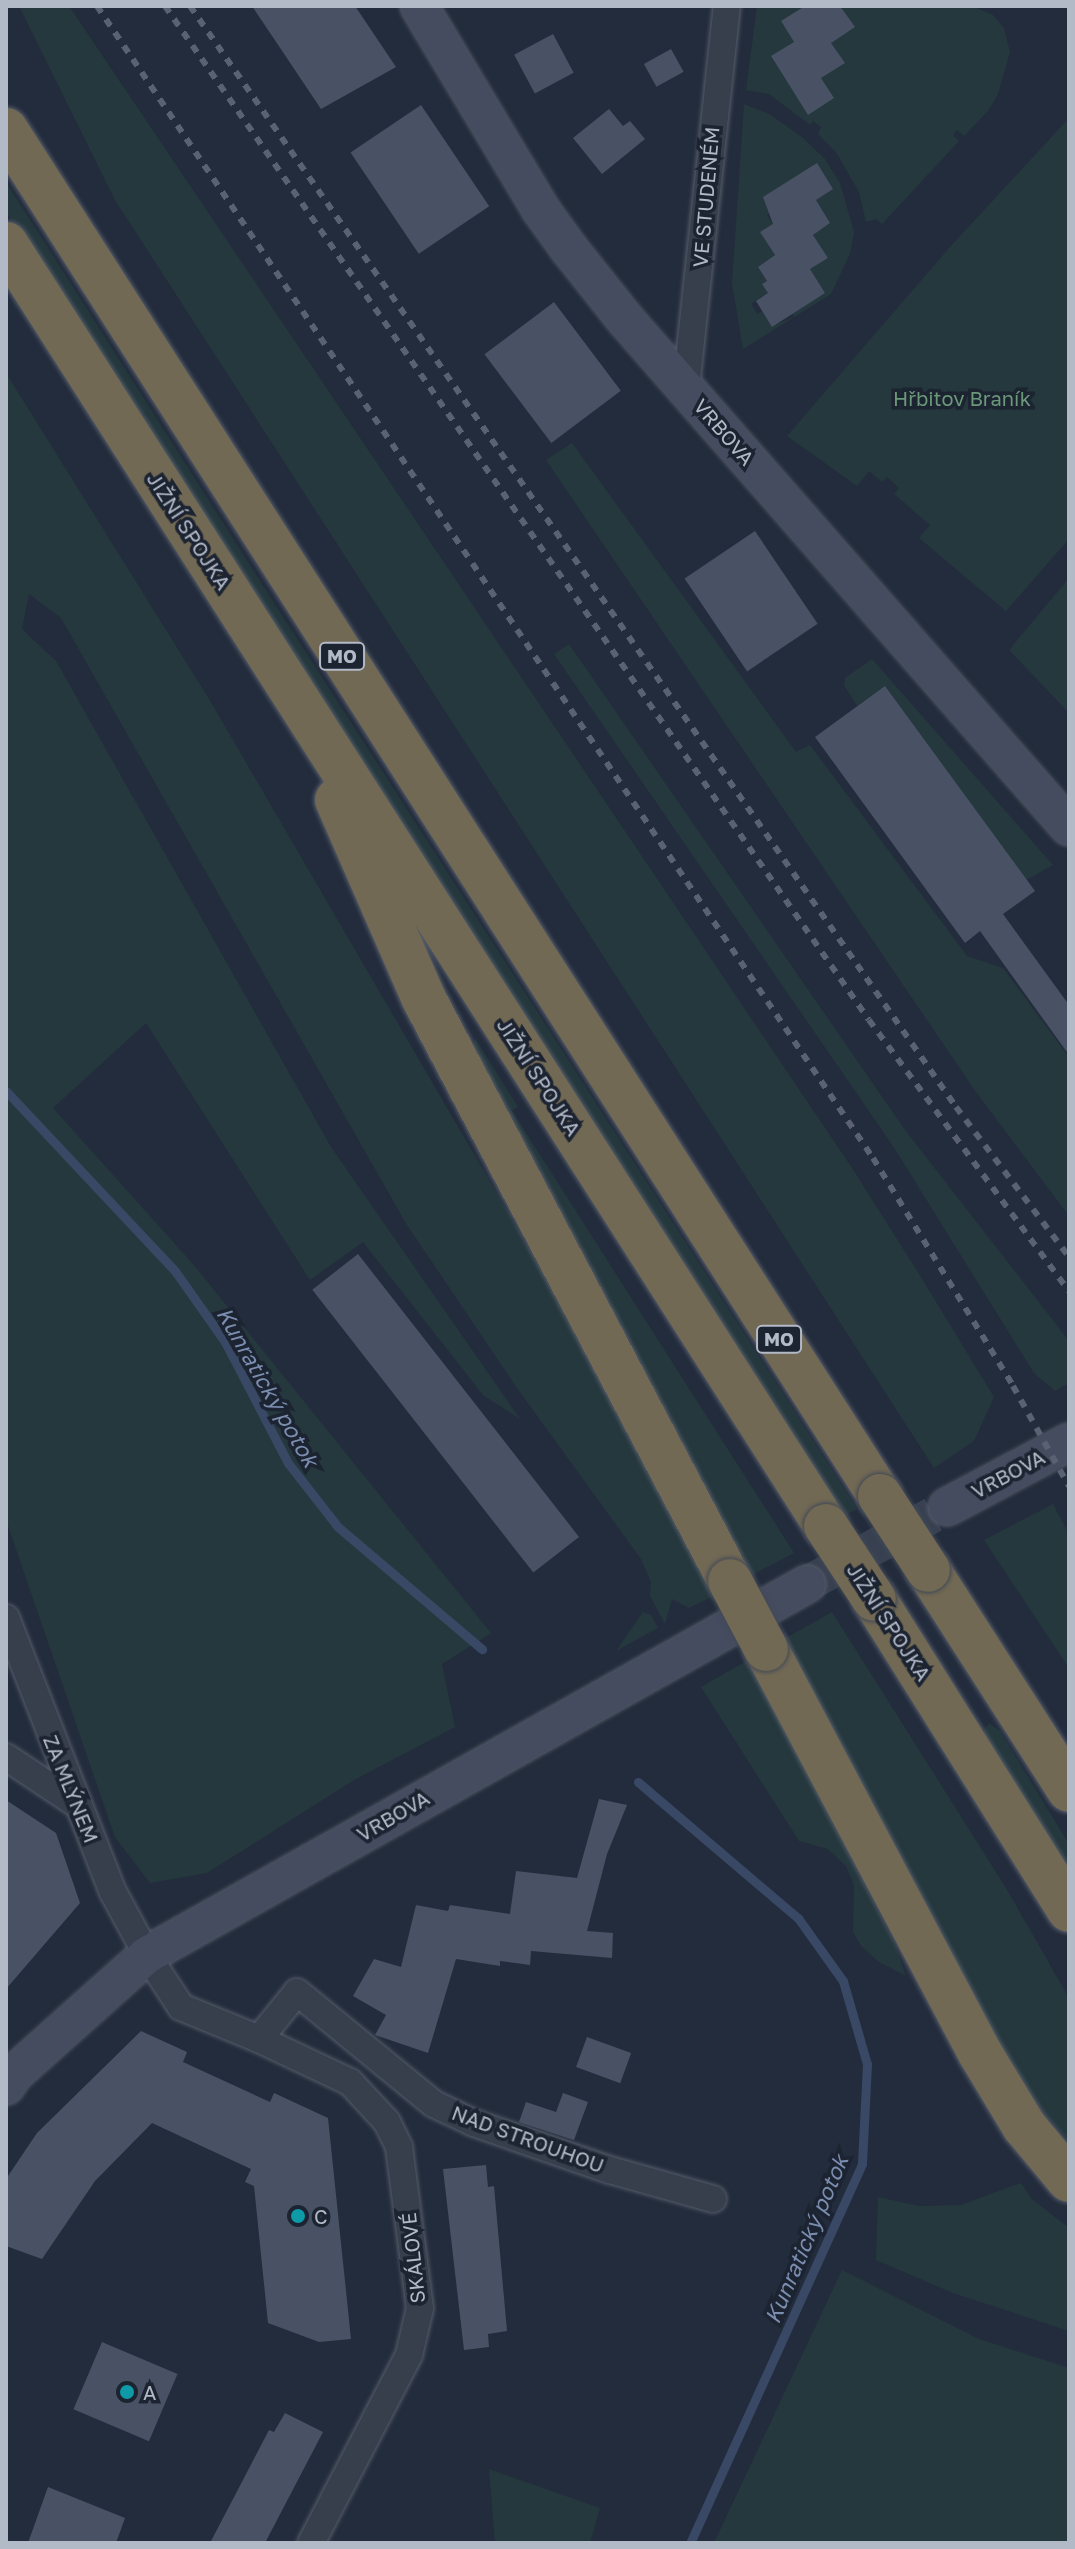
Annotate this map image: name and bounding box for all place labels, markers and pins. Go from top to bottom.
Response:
place label: C [314,2204,328,2228]
marker: C [289,2207,307,2225]
place label: A [143,2380,156,2404]
marker: A [118,2383,136,2401]

